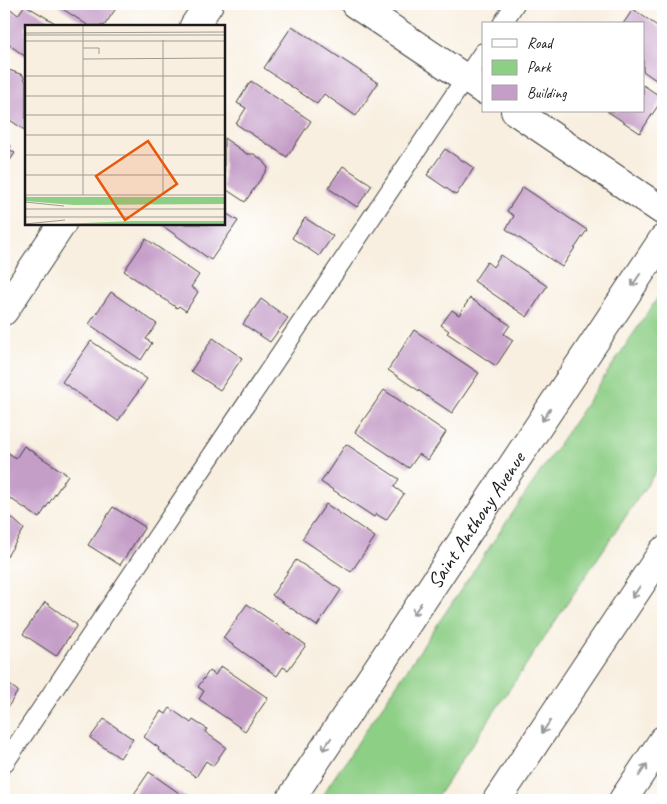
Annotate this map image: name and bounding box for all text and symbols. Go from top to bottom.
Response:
legend [482,22,644,112]
inset map [25,25,225,225]
text: Road [527,34,554,53]
text: Park [527,58,552,77]
text: Building [527,84,567,103]
one-way arrow [631,273,641,287]
one-way arrow [541,408,551,422]
street label: Saint Anthony Avenue [421,445,532,593]
one-way arrow [631,584,641,598]
one-way arrow [412,601,422,615]
one-way arrow [541,720,551,734]
one-way arrow [322,737,332,751]
one-way arrow [638,764,648,778]

